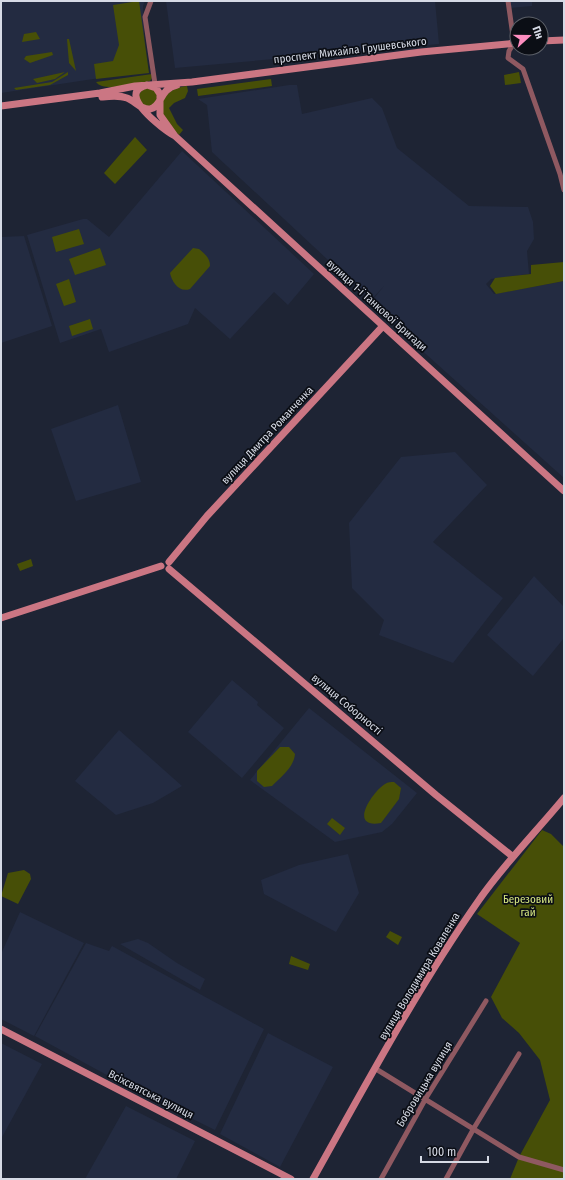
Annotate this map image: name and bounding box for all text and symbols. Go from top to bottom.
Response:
north arrow [509,16,549,56]
text: Пн [530,24,546,41]
street label: проспект Михайла Грушевського [273,35,427,66]
street label: вулиця 1-ї Танкової Бригади [324,257,430,354]
street label: вулиця Дмитра Романченка [219,384,316,487]
street label: вулиця Соборності [309,671,385,738]
park label: Березовий гай [503,893,553,919]
street label: вулиця Володимира Коваленка [376,910,463,1042]
street label: Бобровицька вулиця [394,1039,455,1129]
street label: Всіхсвятська вулиця [106,1067,196,1122]
scale bar [421,1138,488,1164]
text: 100 m [427,1145,456,1159]

